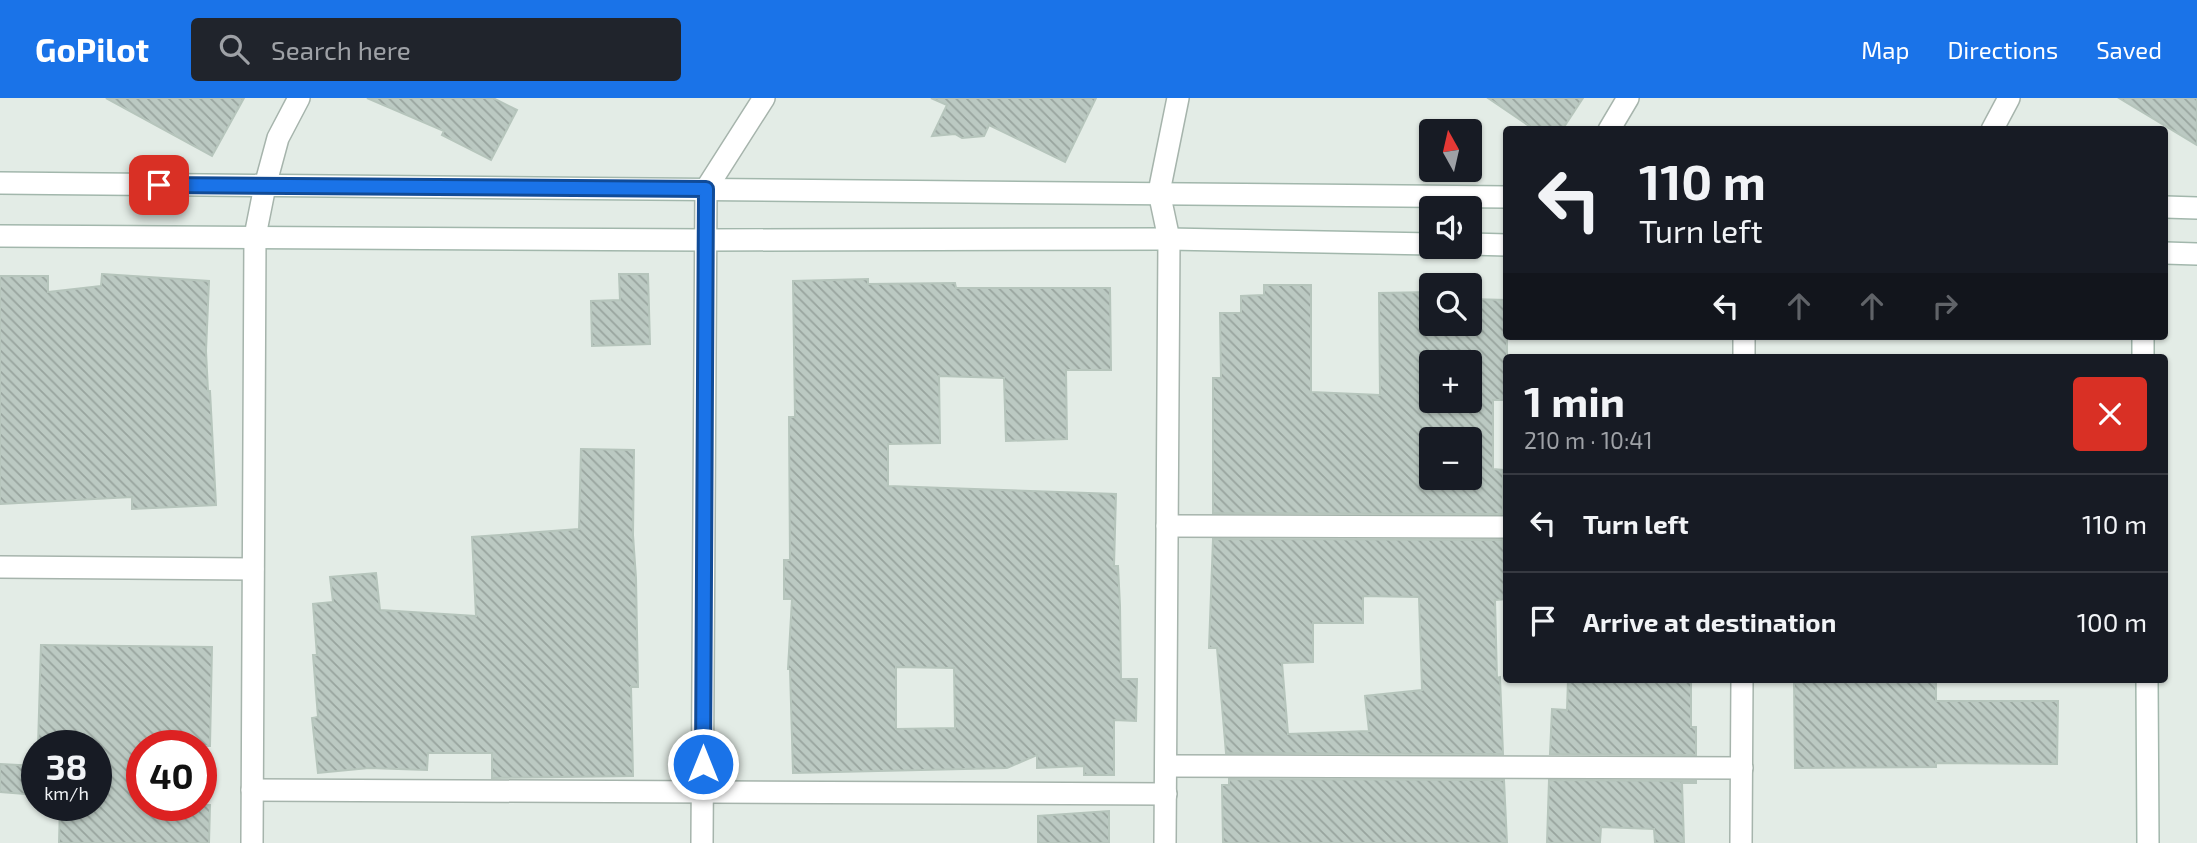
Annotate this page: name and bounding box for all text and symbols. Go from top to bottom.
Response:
search box [191,18,681,81]
text: GoPilot [35,29,149,69]
icon: search [215,30,253,68]
text: Search here [271,34,411,65]
text: Map [1861,35,1909,64]
text: Directions [1947,35,2058,64]
text: Saved [2096,35,2162,64]
north arrow [1419,119,1482,182]
map controls [1419,119,1482,490]
text: 110 m [1639,151,1766,210]
icon: left [1524,154,1615,245]
pin [129,155,189,215]
icon: arrive [140,166,178,204]
button: sound [1419,196,1482,259]
text: Turn left [1639,211,1763,249]
button: search [1419,273,1482,336]
icon: left [1707,287,1745,325]
icon: ahead [1780,287,1818,325]
icon: ahead [1853,287,1891,325]
icon: right [1926,287,1964,325]
button: + [1419,350,1482,413]
text: 1 min [1524,375,1625,425]
button: close [2073,377,2147,451]
text: 210 m · 10:41 [1524,426,1653,454]
button: − [1419,427,1482,490]
icon: left [1524,504,1562,542]
text: Turn left [1583,508,1689,539]
text: 110 m [2082,508,2147,539]
icon: arrive [1524,602,1562,640]
text: Arrive at destination [1583,606,1836,637]
text: 100 m [2077,606,2147,637]
position arrow [666,727,740,801]
speed limit sign: 40 [126,730,217,821]
text: 38 [46,745,87,787]
text: km/h [44,782,89,804]

